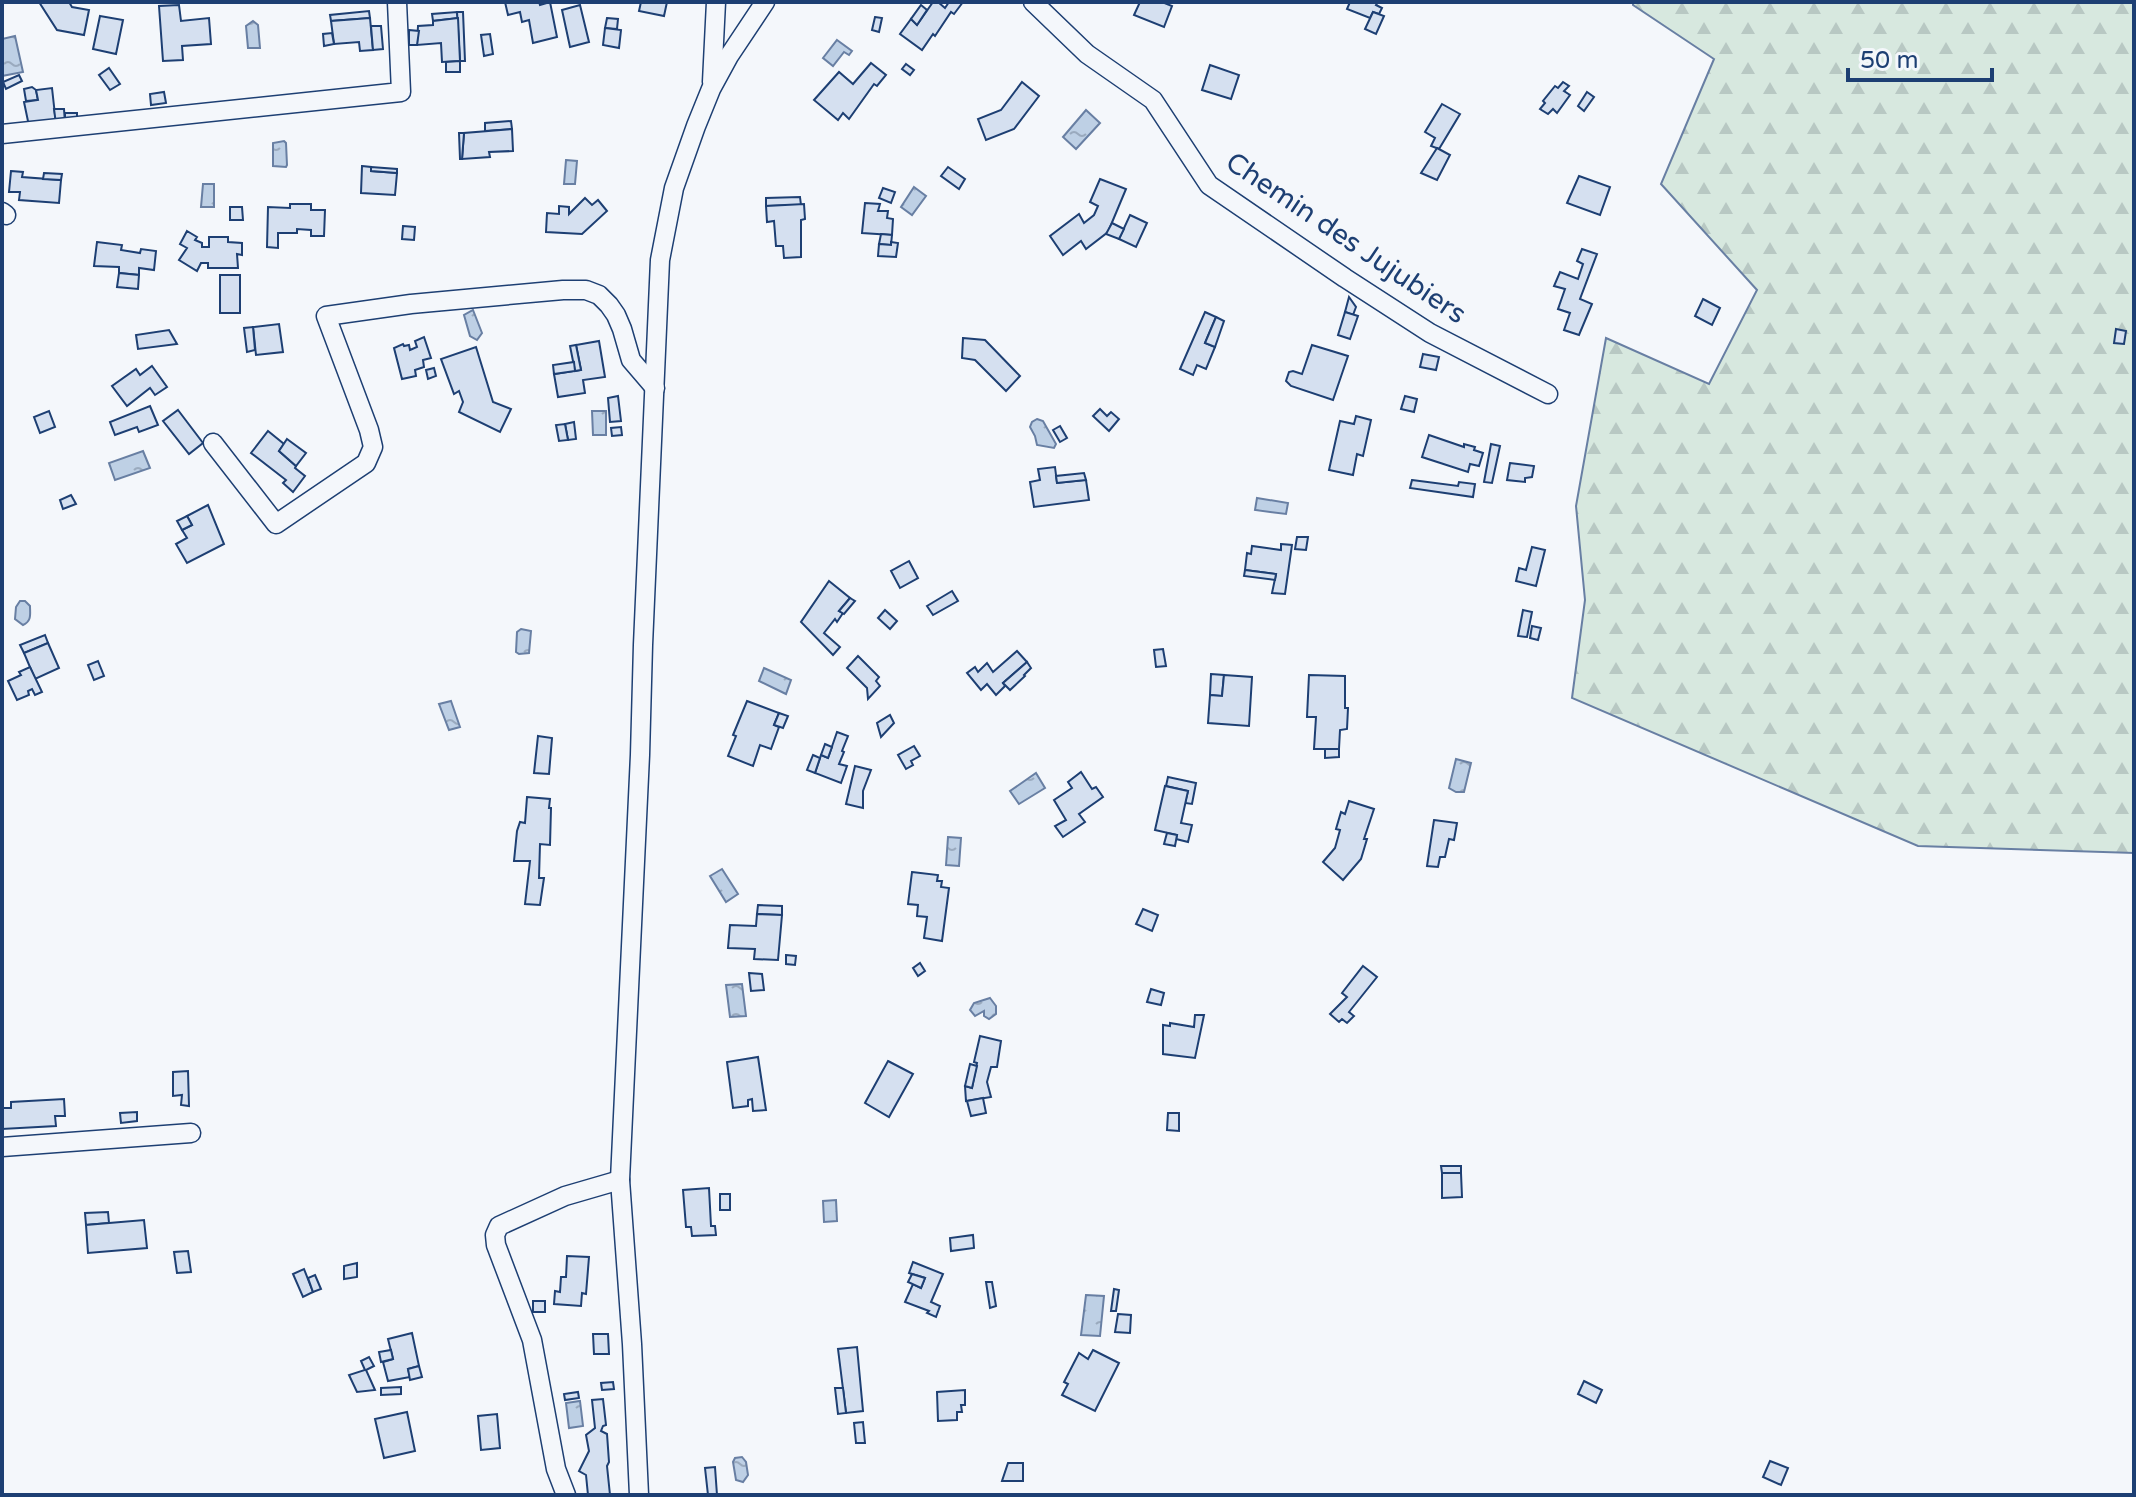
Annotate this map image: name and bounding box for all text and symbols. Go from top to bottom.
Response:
scale bar [1848,32,1992,82]
text: 50 m [1860,46,1918,75]
street label: Chemin des Jujubiers [1219,145,1473,331]

